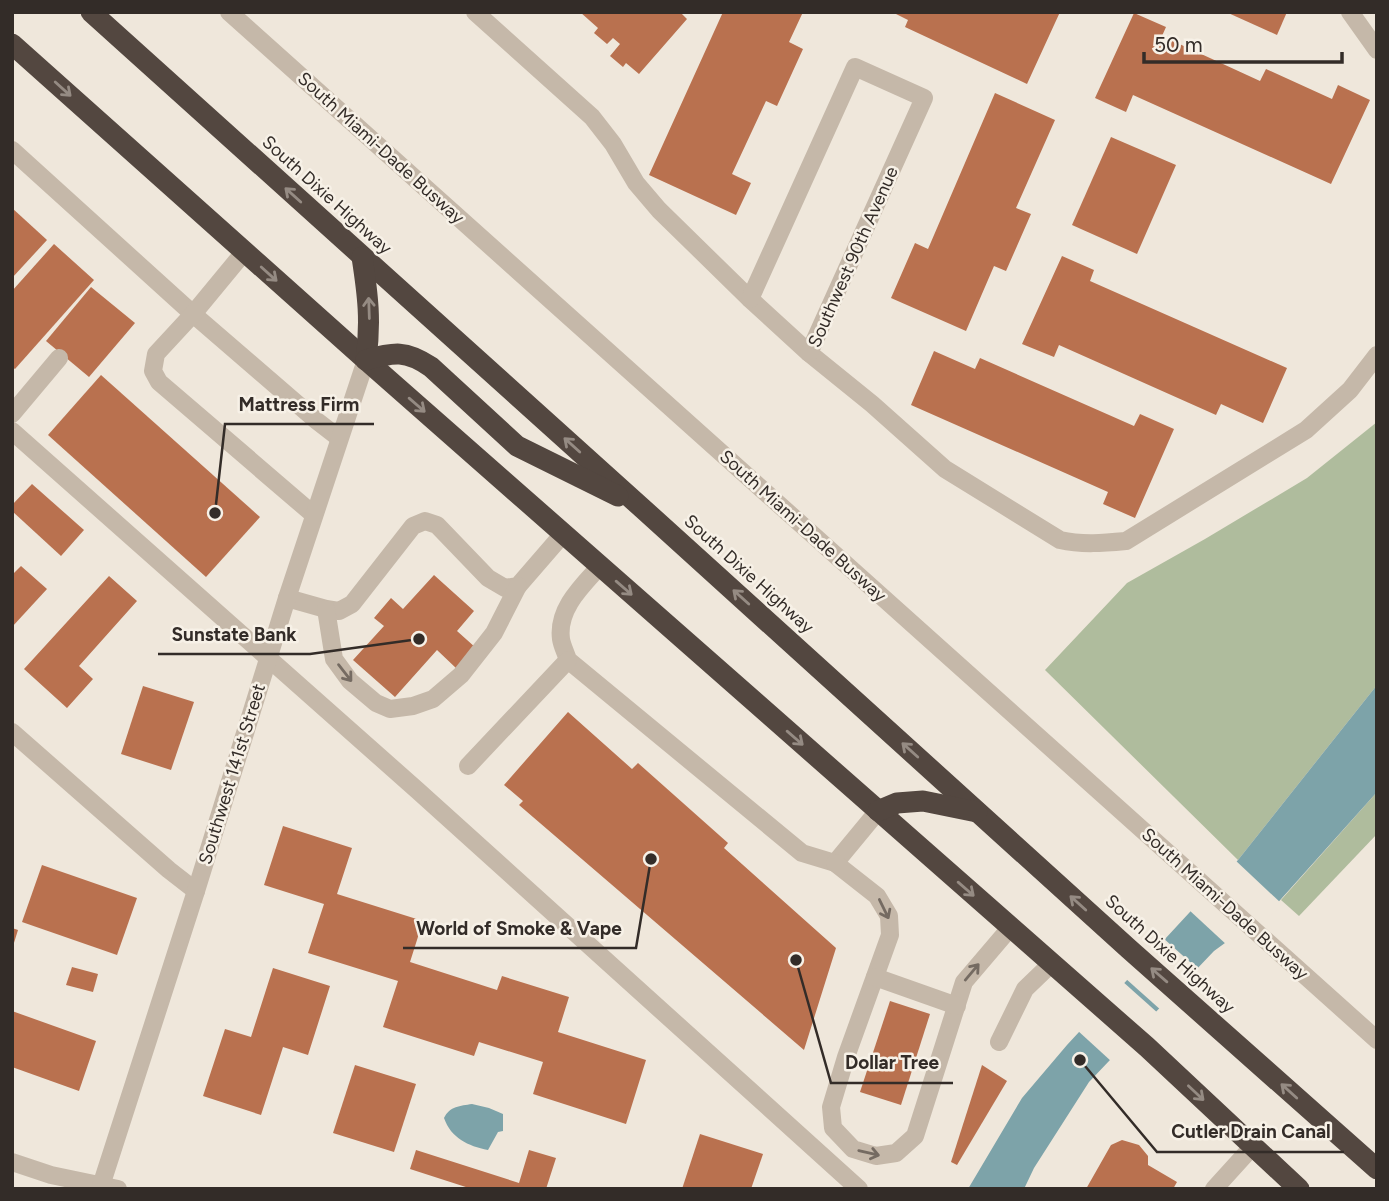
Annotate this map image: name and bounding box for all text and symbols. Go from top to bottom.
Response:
scale bar [1144,21,1342,65]
text: 50 m [1154,32,1203,57]
street label: South Miami-Dade Busway [293,67,469,229]
one-way arrow [54,81,71,98]
street label: South Dixie Highway [258,131,397,259]
street label: Southwest 90th Avenue [803,163,903,351]
one-way arrow [284,187,302,203]
one-way arrow [260,265,278,281]
one-way arrow [362,297,375,320]
callout: Mattress Firm [225,384,374,424]
text: Mattress Firm [239,393,359,416]
one-way arrow [408,397,426,413]
one-way arrow [563,437,581,453]
street label: South Miami-Dade Busway [715,445,891,607]
street label: South Dixie Highway [680,510,819,638]
one-way arrow [615,580,633,596]
one-way arrow [733,589,750,606]
callout: Sunstate Bank [158,614,310,654]
text: Sunstate Bank [172,623,297,646]
one-way arrow [338,663,352,682]
street label: Southwest 141st Street [194,681,270,867]
one-way arrow [786,730,804,746]
one-way arrow [901,742,919,758]
street label: South Miami-Dade Busway [1137,823,1313,985]
one-way arrow [957,881,975,897]
street label: South Dixie Highway [1101,890,1240,1018]
one-way arrow [1069,895,1087,911]
one-way arrow [877,898,891,919]
callout: World of Smoke & Vape [403,908,636,948]
text: World of Smoke & Vape [416,917,622,940]
one-way arrow [964,964,980,982]
one-way arrow [1150,967,1168,983]
callout: Dollar Tree [831,1043,953,1083]
text: Dollar Tree [845,1051,940,1074]
one-way arrow [1280,1083,1298,1099]
one-way arrow [1188,1085,1205,1102]
callout: Cutler Drain Canal [1157,1112,1344,1152]
text: Cutler Drain Canal [1171,1120,1331,1143]
one-way arrow [858,1147,880,1160]

